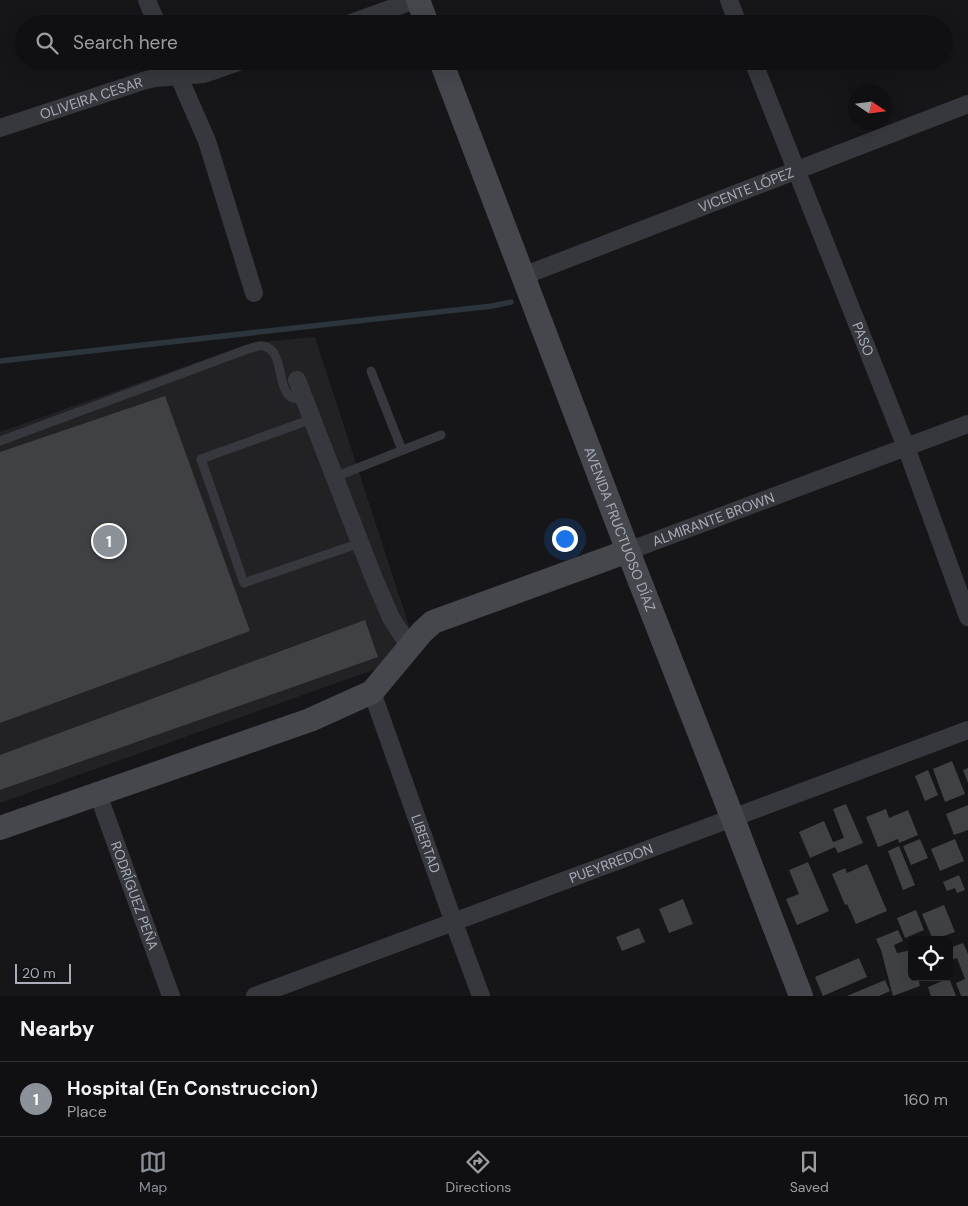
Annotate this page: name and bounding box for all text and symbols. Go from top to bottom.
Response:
search box [15,15,953,70]
icon: search [33,29,61,57]
text: Search here [73,30,178,55]
street label: OLIVEIRA CESAR [37,73,145,123]
north arrow [848,85,893,130]
street label: VICENTE LÓPEZ [696,163,796,216]
street label: PASO [848,319,878,359]
street label: AVENIDA FRUCTUOSO DÍAZ [580,444,660,614]
street label: ALMIRANTE BROWN [650,488,777,550]
pin: 1 [93,522,125,560]
your location [552,526,578,552]
street label: LIBERTAD [407,812,445,876]
street label: RODRÍGUEZ PEÑA [107,839,163,952]
street label: PUEYRREDON [567,839,655,887]
map controls [908,936,953,981]
button: locate [908,936,953,981]
scale bar [15,961,71,984]
text: 20 m [22,964,56,982]
text: Nearby [20,1015,94,1043]
text: Hospital (En Construccion) [67,1076,318,1101]
text: 1 [33,1089,39,1110]
text: 160 m [904,1089,948,1110]
text: Place [67,1101,107,1122]
tab: Map [139,1148,167,1196]
tab: Directions [446,1148,511,1196]
tab: Saved [790,1148,829,1196]

